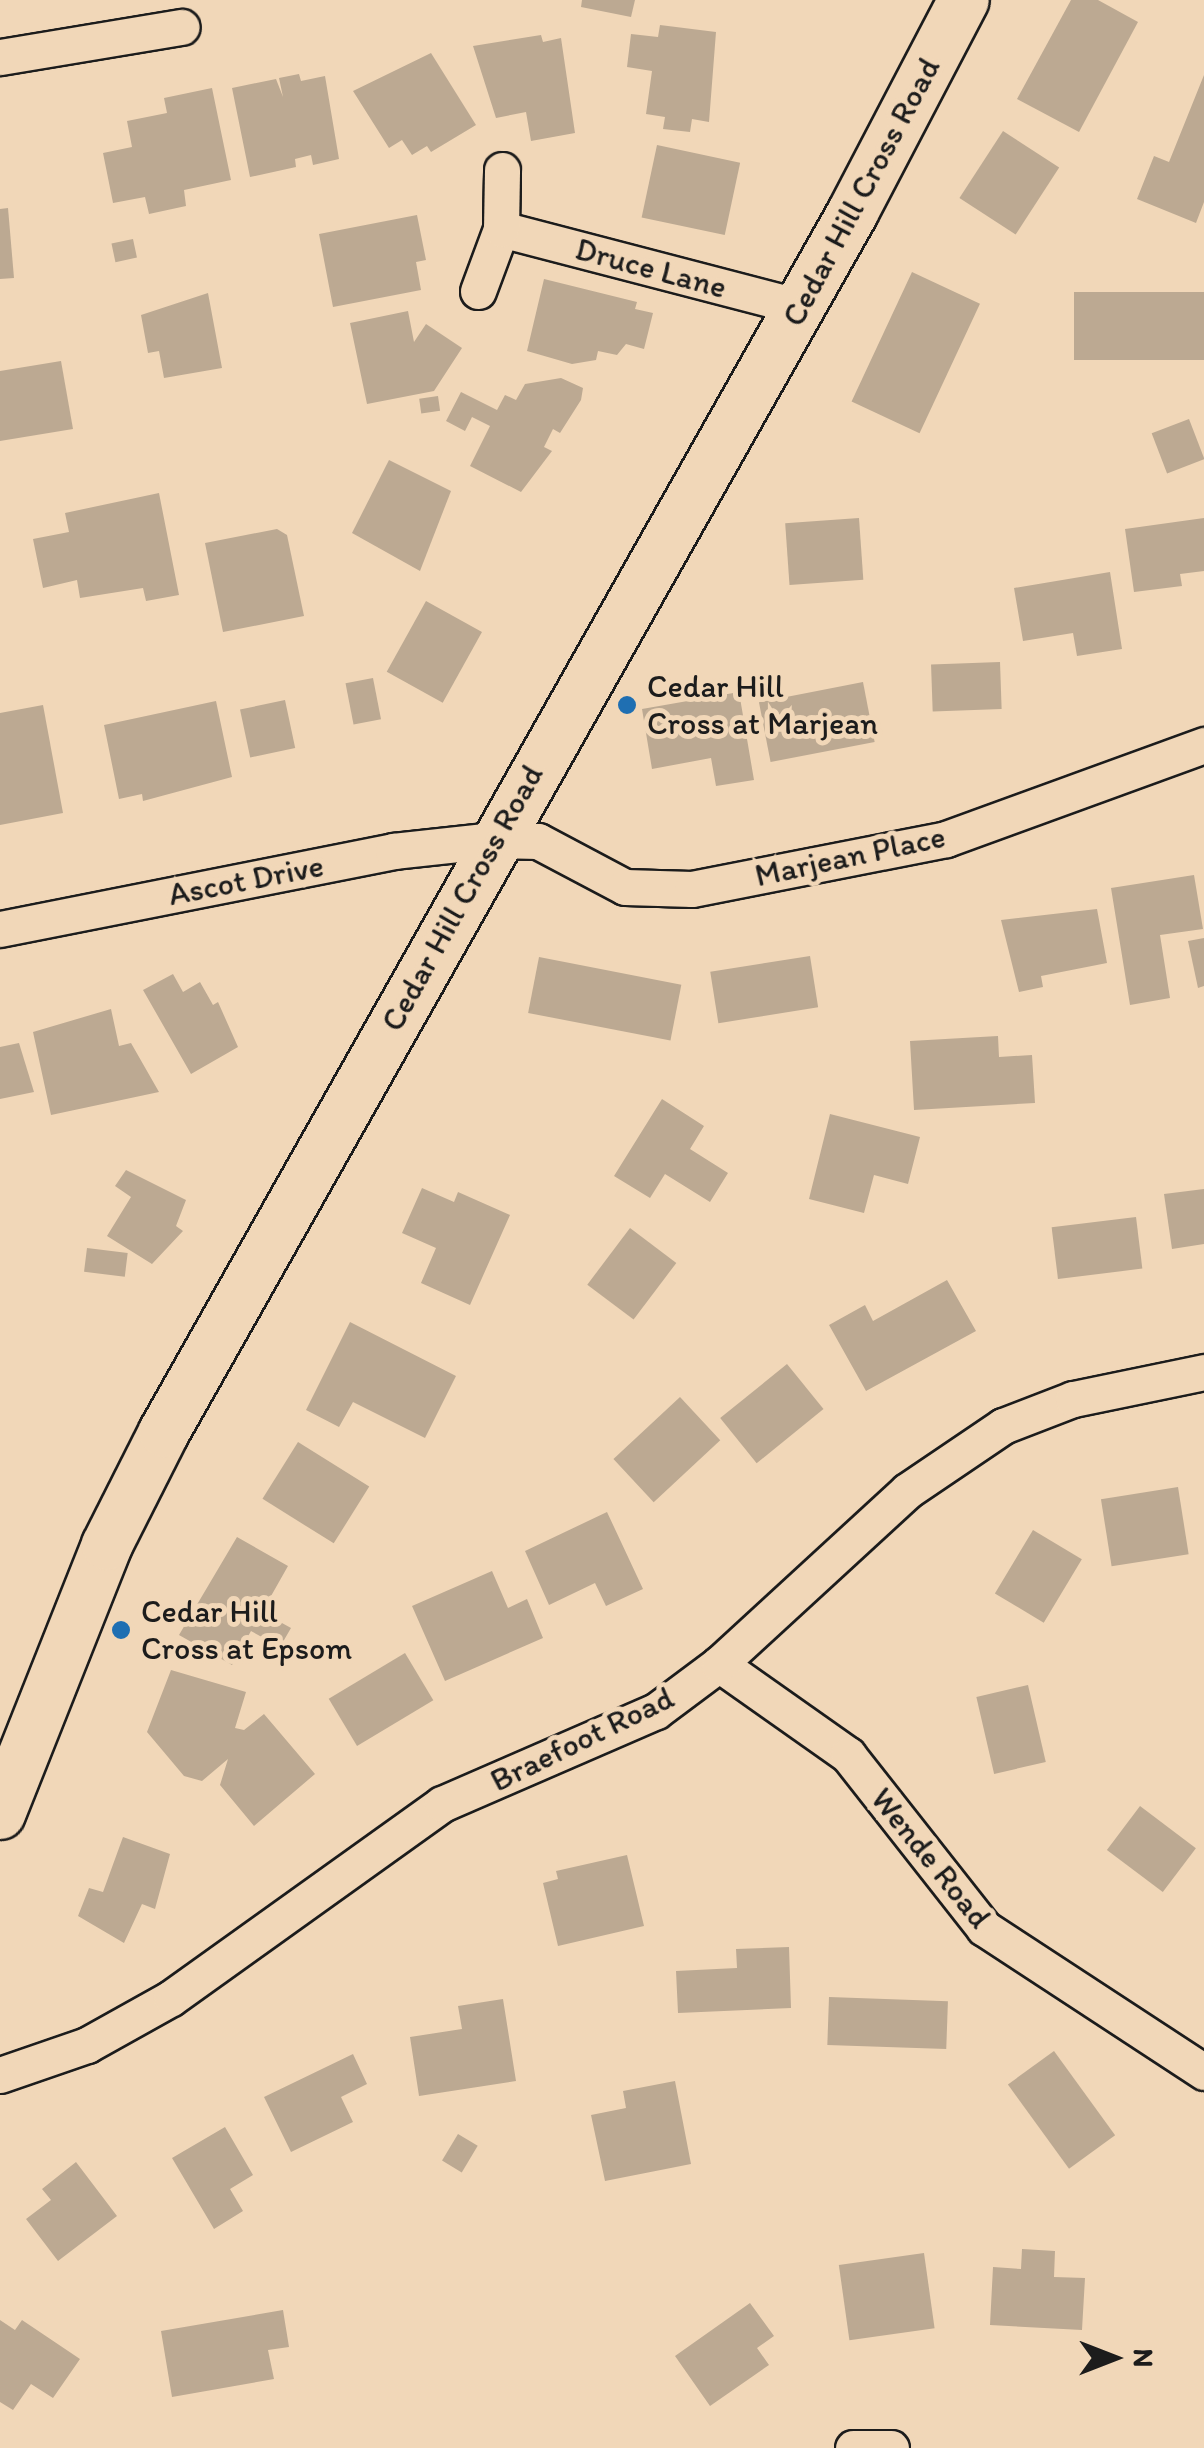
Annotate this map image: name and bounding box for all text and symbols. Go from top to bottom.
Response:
street label: Cedar Hill Cross Road [774,51,948,333]
street label: Druce Lane [571,229,731,307]
place label: Cedar Hill Cross at Marjean [647,668,880,743]
marker: Cedar Hill Cross at Marjean [616,694,638,716]
street label: Cedar Hill Cross Road [373,758,551,1038]
street label: Marjean Place [751,817,949,895]
street label: Ascot Drive [165,846,327,914]
place label: Cedar Hill Cross at Epsom [141,1593,354,1668]
marker: Cedar Hill Cross at Epsom [110,1619,132,1641]
street label: Braefoot Road [485,1678,679,1800]
street label: Wende Road [863,1781,999,1935]
north arrow [1064,2308,1164,2408]
text: N [1127,2349,1161,2367]

